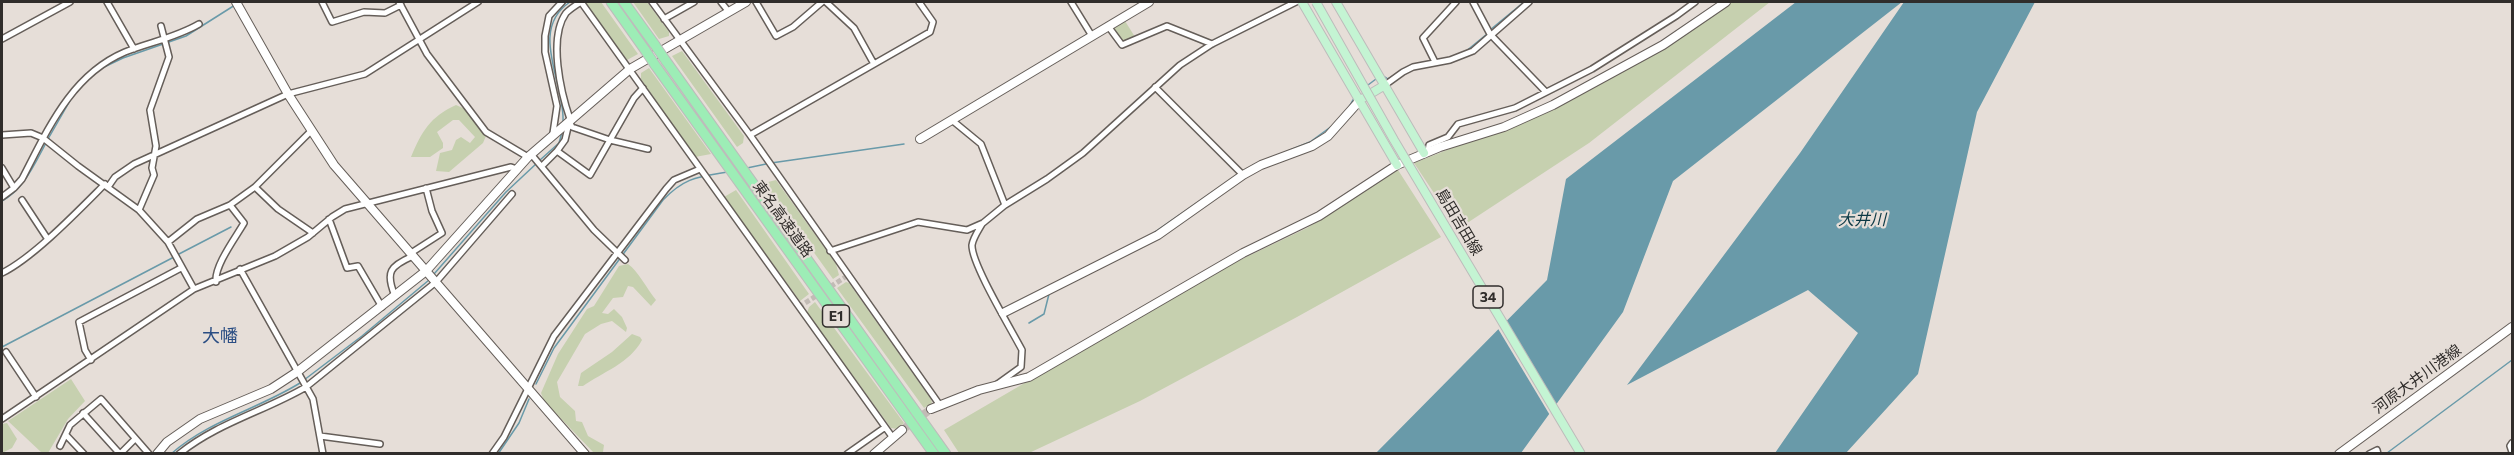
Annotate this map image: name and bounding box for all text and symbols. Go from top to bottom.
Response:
street label: 東名高速道路 [749,177,817,261]
street label: 島田吉田線 [1432,185,1486,259]
water label: 大井川 [1838,210,1886,230]
road number: 34 [1473,286,1503,308]
road number: E1 [822,305,850,327]
district label: 大幡 [202,325,238,347]
street label: 河原大井川港線 [2369,341,2465,417]

